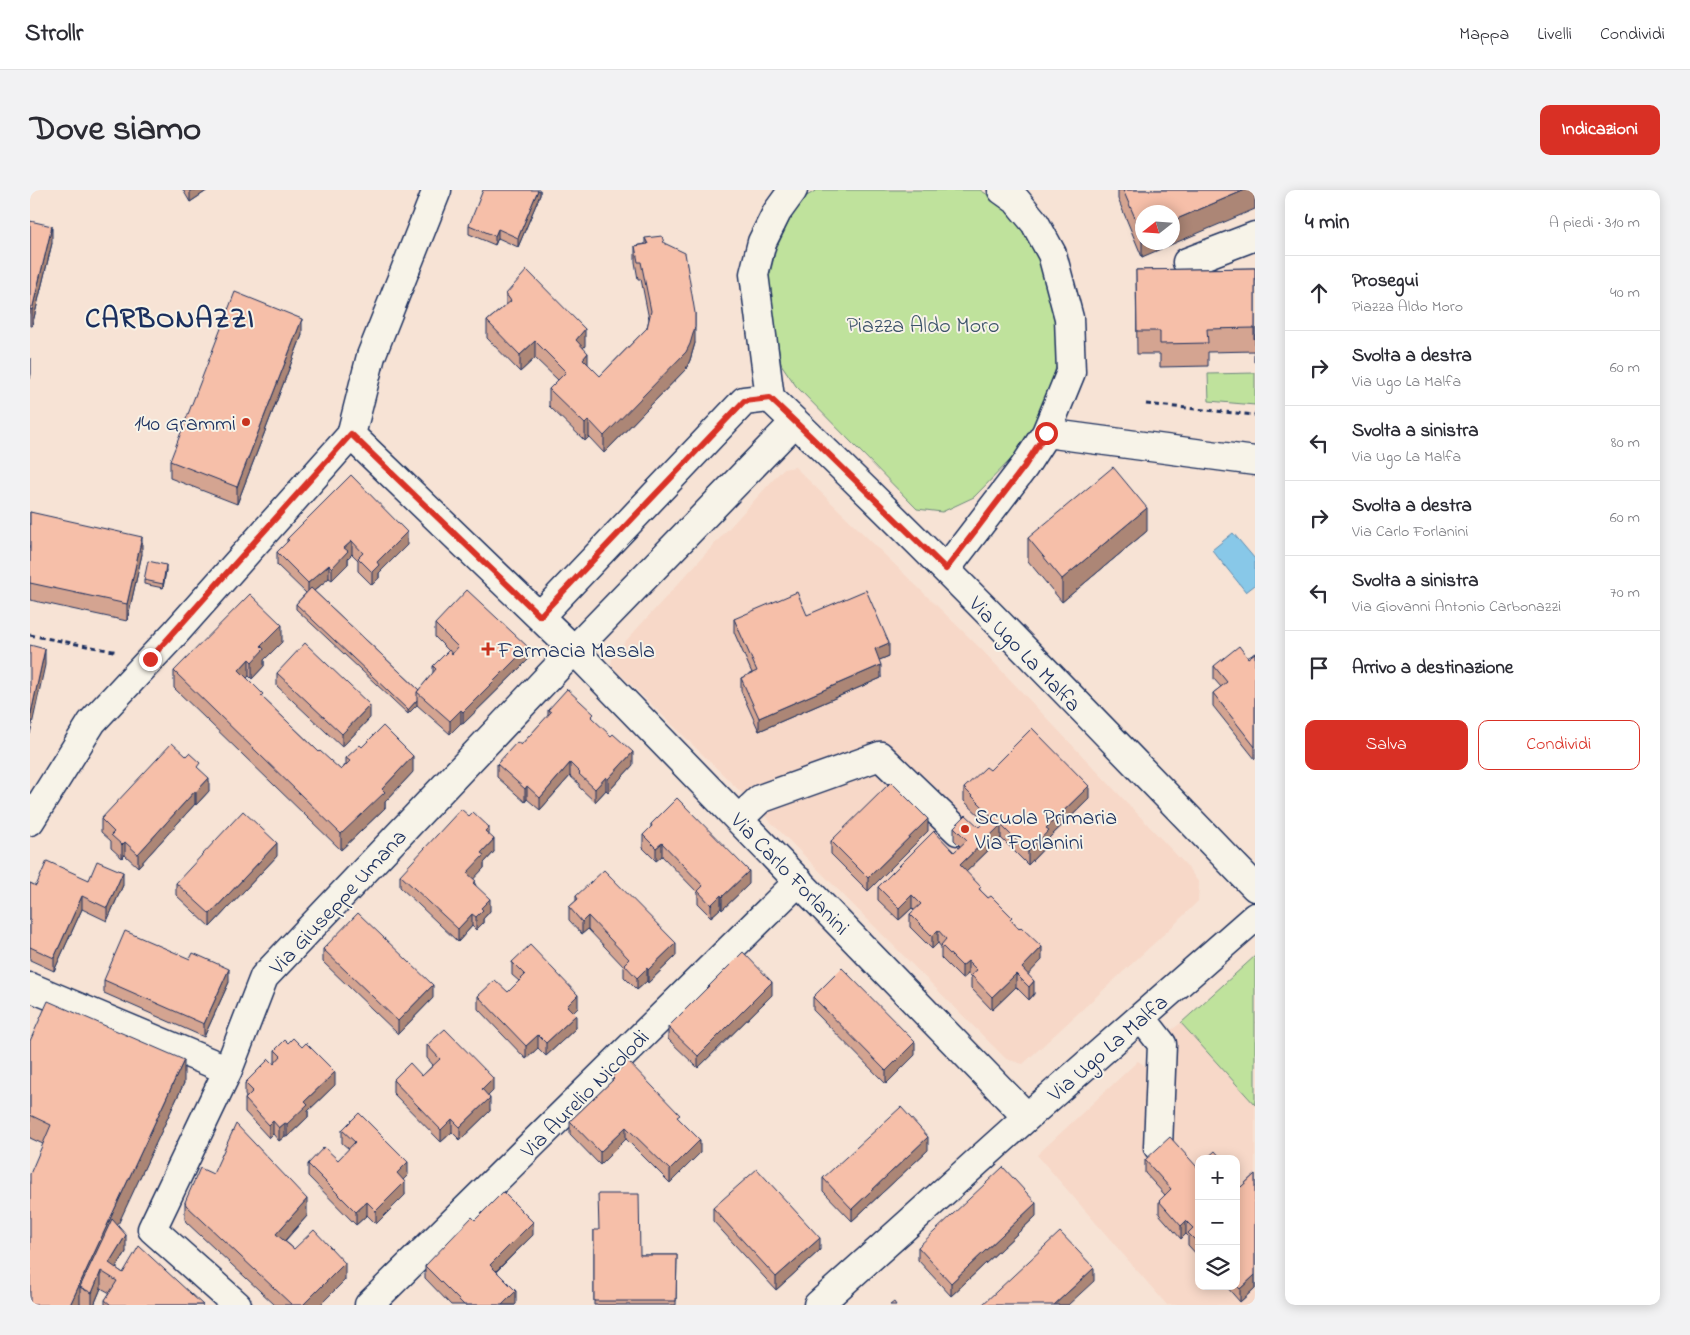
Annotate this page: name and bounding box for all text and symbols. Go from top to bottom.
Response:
text: Strollr [25,17,83,52]
text: Mappa [1459,22,1509,48]
text: Livelli [1537,22,1572,48]
text: Condividi [1600,22,1665,48]
text: Dove siamo [30,105,201,156]
button: Indicazioni [1540,105,1660,155]
north arrow [1135,205,1180,250]
text: 4 min [1305,208,1349,238]
text: A piedi · 310 m [1549,211,1640,235]
text: Prosegui [1352,268,1419,295]
icon: ahead [1305,279,1333,307]
text: 40 m [1610,281,1640,305]
text: Piazza Aldo Moro [1352,295,1463,319]
district label: CARBONAZZI [85,300,255,341]
park label: Piazza Aldo Moro [847,311,999,343]
text: Svolta a destra [1352,343,1472,370]
icon: right [1305,354,1333,382]
text: 60 m [1610,356,1640,380]
text: Via Ugo La Malfa [1352,370,1461,394]
place label: 140 Grammi [134,409,236,441]
marker: 140 Grammi [240,416,252,428]
text: Svolta a sinistra [1352,418,1479,445]
route start [1035,422,1058,445]
icon: left [1305,429,1333,457]
text: 80 m [1611,431,1640,455]
text: Via Ugo La Malfa [1352,445,1461,469]
text: Svolta a destra [1352,493,1472,520]
icon: right [1305,504,1333,532]
text: 60 m [1610,506,1640,530]
text: Via Carlo Forlanini [1352,520,1468,544]
text: Svolta a sinistra [1352,568,1479,595]
icon: left [1305,579,1333,607]
text: 70 m [1610,581,1640,605]
street label: Via Ugo La Malfa [959,589,1087,721]
text: Via Giovanni Antonio Carbonazzi [1352,595,1561,619]
place label: Farmacia Masala [497,636,655,668]
marker: Farmacia Masala [482,643,494,655]
route end [139,648,162,671]
icon: arrive [1305,654,1333,682]
text: Arrivo a destinazione [1352,655,1513,682]
button: Salva [1305,720,1468,770]
button: Condividi [1478,720,1640,770]
place label: Scuola Primaria Via Forlanini [974,803,1117,860]
street label: Via Carlo Forlanini [721,806,856,944]
street label: Via Giuseppe Umana [262,823,415,984]
marker: Scuola Primaria Via Forlanini [959,823,971,835]
street label: Via Ugo La Malfa [1041,988,1177,1112]
street label: Via Aurelio Nicolodi [514,1023,658,1168]
map controls [1195,1155,1240,1290]
button: + [1195,1155,1240,1200]
button: − [1195,1200,1240,1245]
button: layers [1195,1245,1240,1290]

